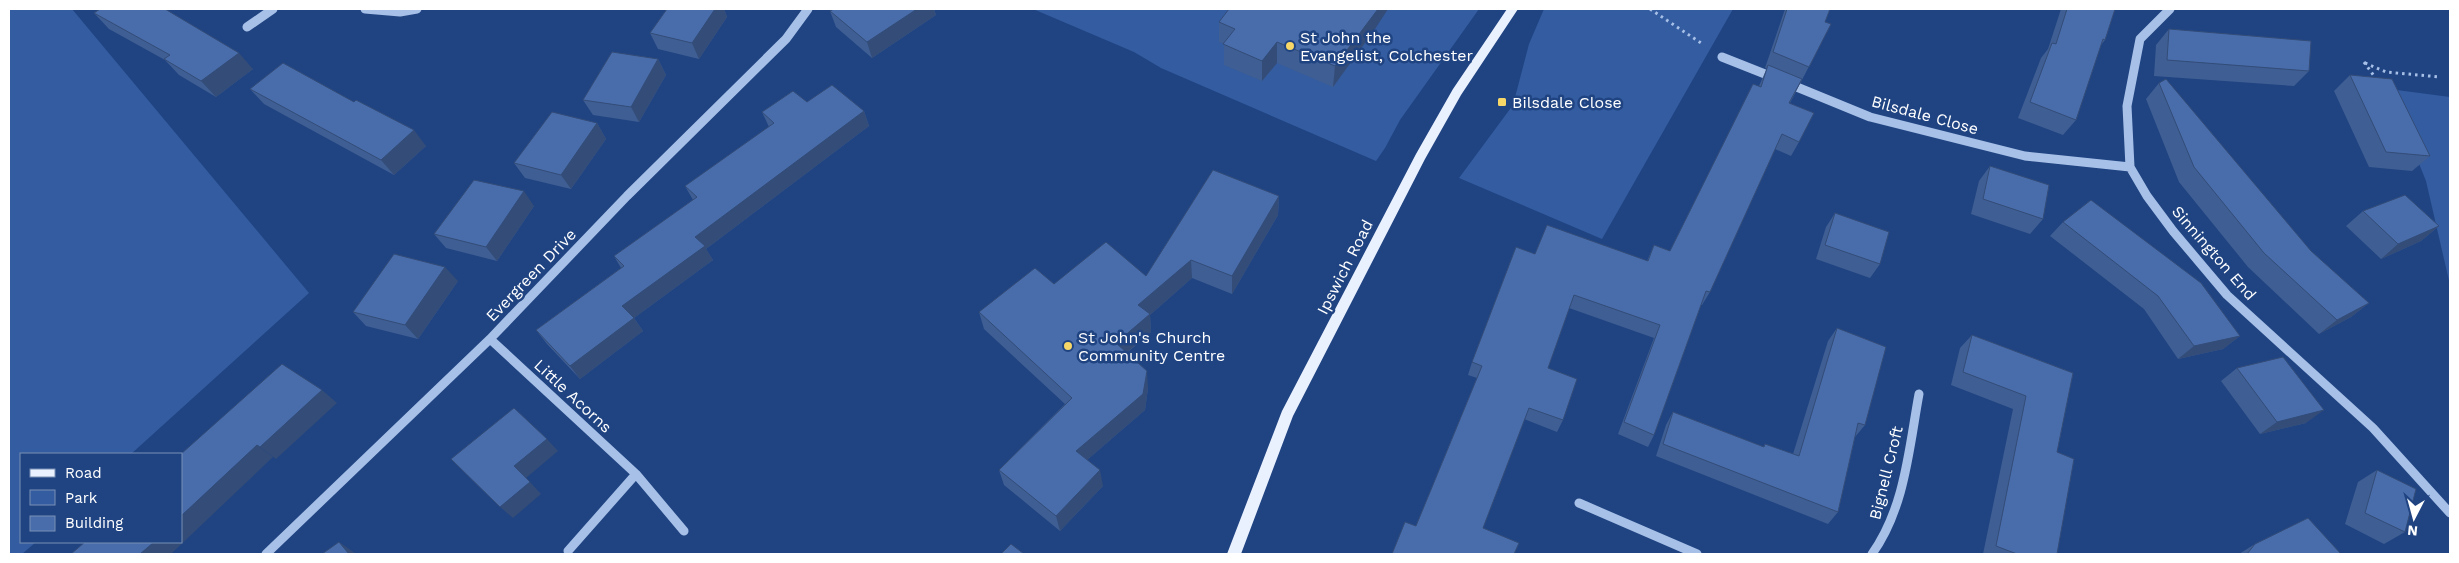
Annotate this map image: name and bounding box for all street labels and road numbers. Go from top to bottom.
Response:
street label: Bilsdale Close [1869,92,1981,138]
street label: Sinnington End [2168,202,2260,304]
street label: Ipswich Road [1313,217,1377,317]
street label: Evergreen Drive [482,225,580,325]
street label: Little Acorns [530,355,616,437]
street label: Bignell Croft [1865,424,1907,522]

